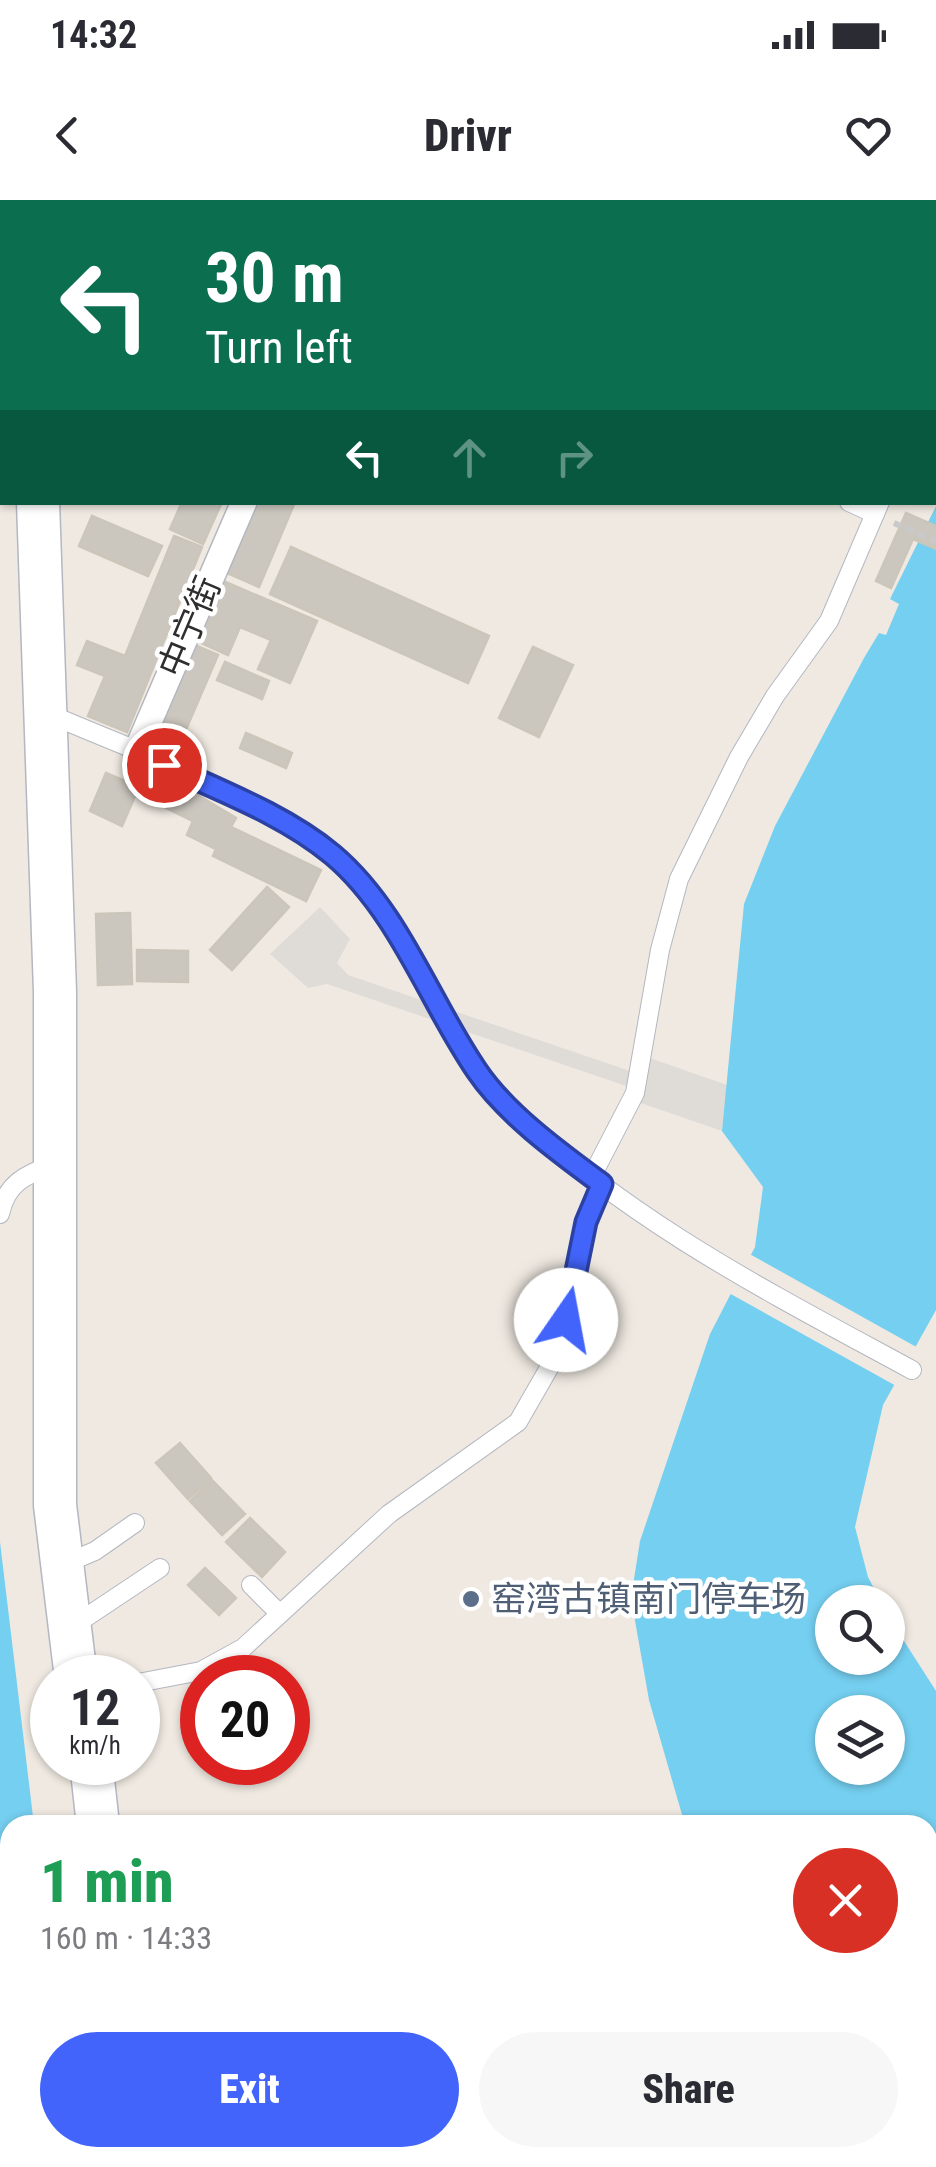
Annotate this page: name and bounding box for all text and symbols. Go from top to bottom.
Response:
text: 14:32 [50,13,137,57]
icon: back [40,108,95,163]
icon: heart [841,108,896,163]
text: Drivr [424,109,512,162]
text: 30 m [205,237,344,319]
icon: left [40,240,170,370]
text: Turn left [205,321,353,374]
icon: left [337,430,392,485]
icon: ahead [442,430,497,485]
icon: right [547,430,602,485]
street label: 中宁街 [151,571,229,683]
pin [122,723,207,808]
icon: arrive [137,738,192,793]
position arrow [514,1268,618,1372]
place label: 窑湾古镇南门停车场 [491,1579,806,1620]
map controls [815,1585,905,1785]
button: search [815,1585,905,1675]
marker: 窑湾古镇南门停车场 [460,1588,482,1610]
speed limit sign: 20 [180,1655,310,1785]
text: 12 [70,1679,120,1737]
button: layers [815,1695,905,1785]
text: km/h [69,1731,121,1760]
text: 1 min [40,1846,174,1917]
button: close [793,1848,898,1953]
text: 160 m · 14:33 [40,1919,212,1957]
button: Exit [40,2032,459,2147]
button: Share [479,2032,898,2147]

